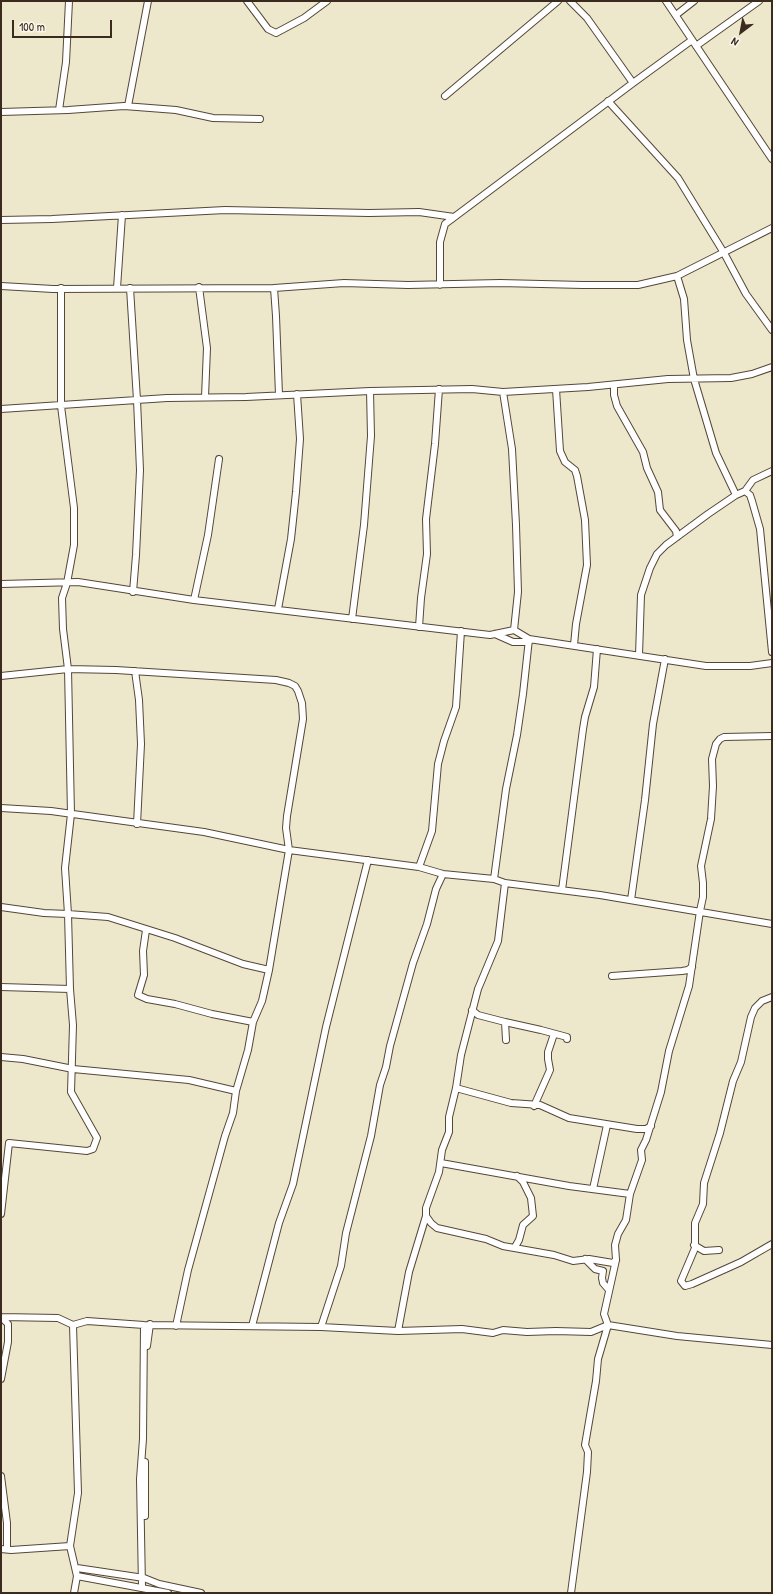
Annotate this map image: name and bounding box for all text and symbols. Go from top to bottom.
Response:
scale bar [14,12,114,38]
north arrow [721,12,761,52]
text: 100 m [19,18,45,35]
text: N [728,35,741,50]

